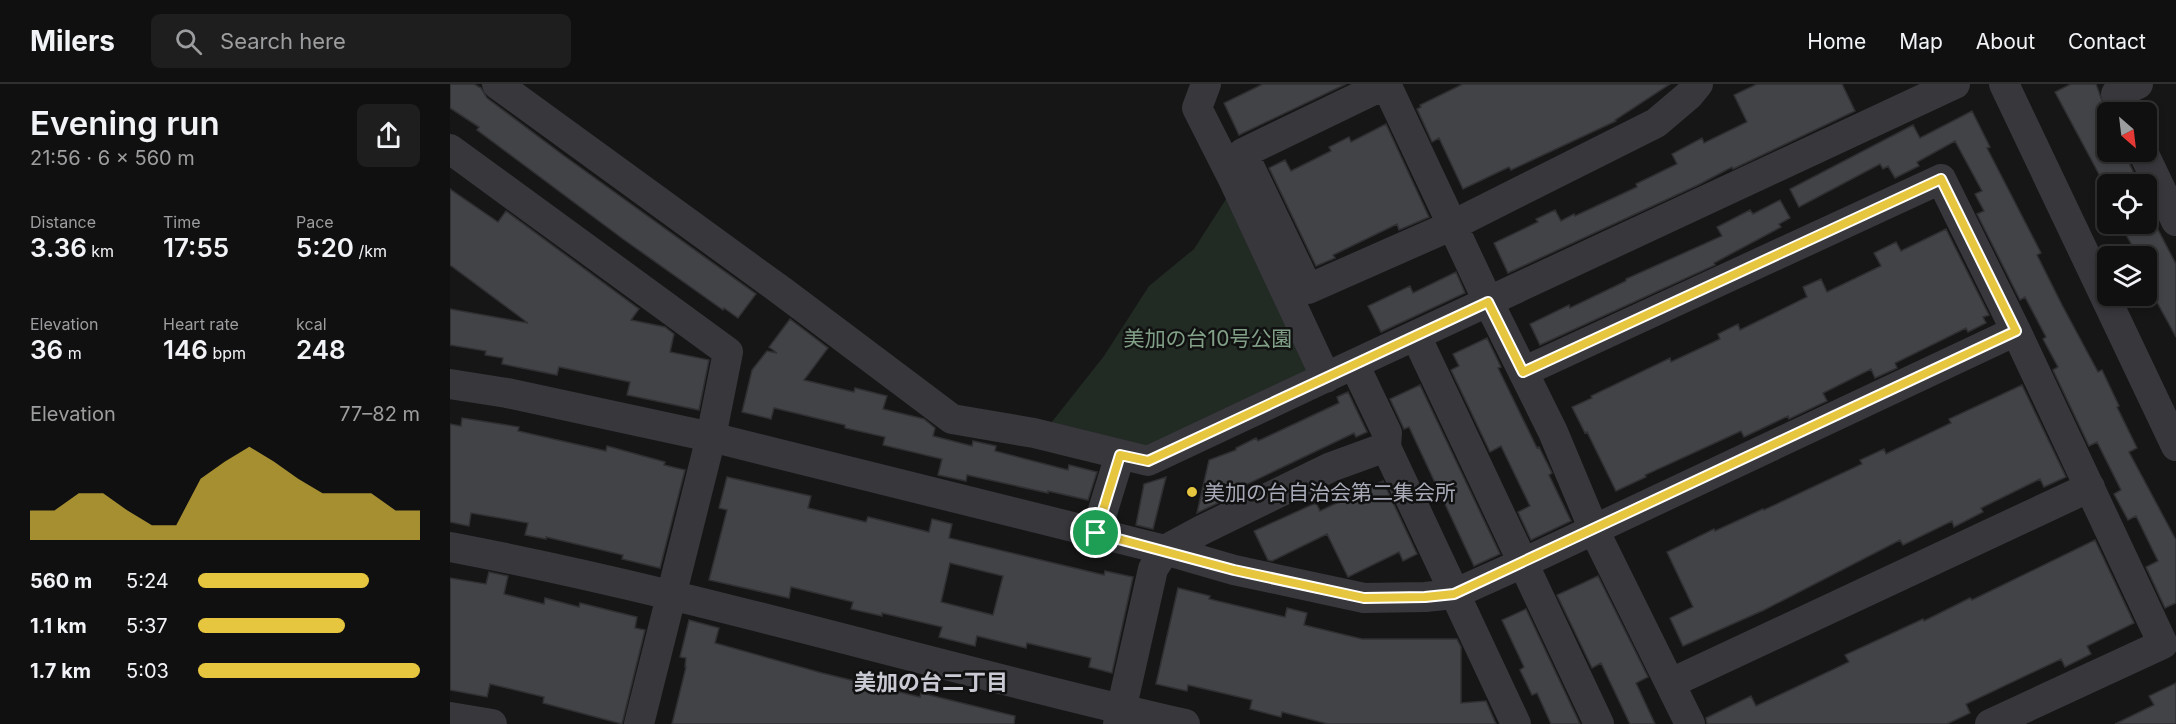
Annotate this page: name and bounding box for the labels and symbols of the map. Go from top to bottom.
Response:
north arrow [2097,102,2157,162]
park label: 美加の台10号公園 [1124,326,1292,351]
place label: 美加の台自治会第二集会所 [1204,480,1456,505]
marker: 美加の台自治会第二集会所 [1185,485,1199,499]
pin [1070,507,1121,558]
district label: 美加の台二丁目 [854,669,1008,695]

